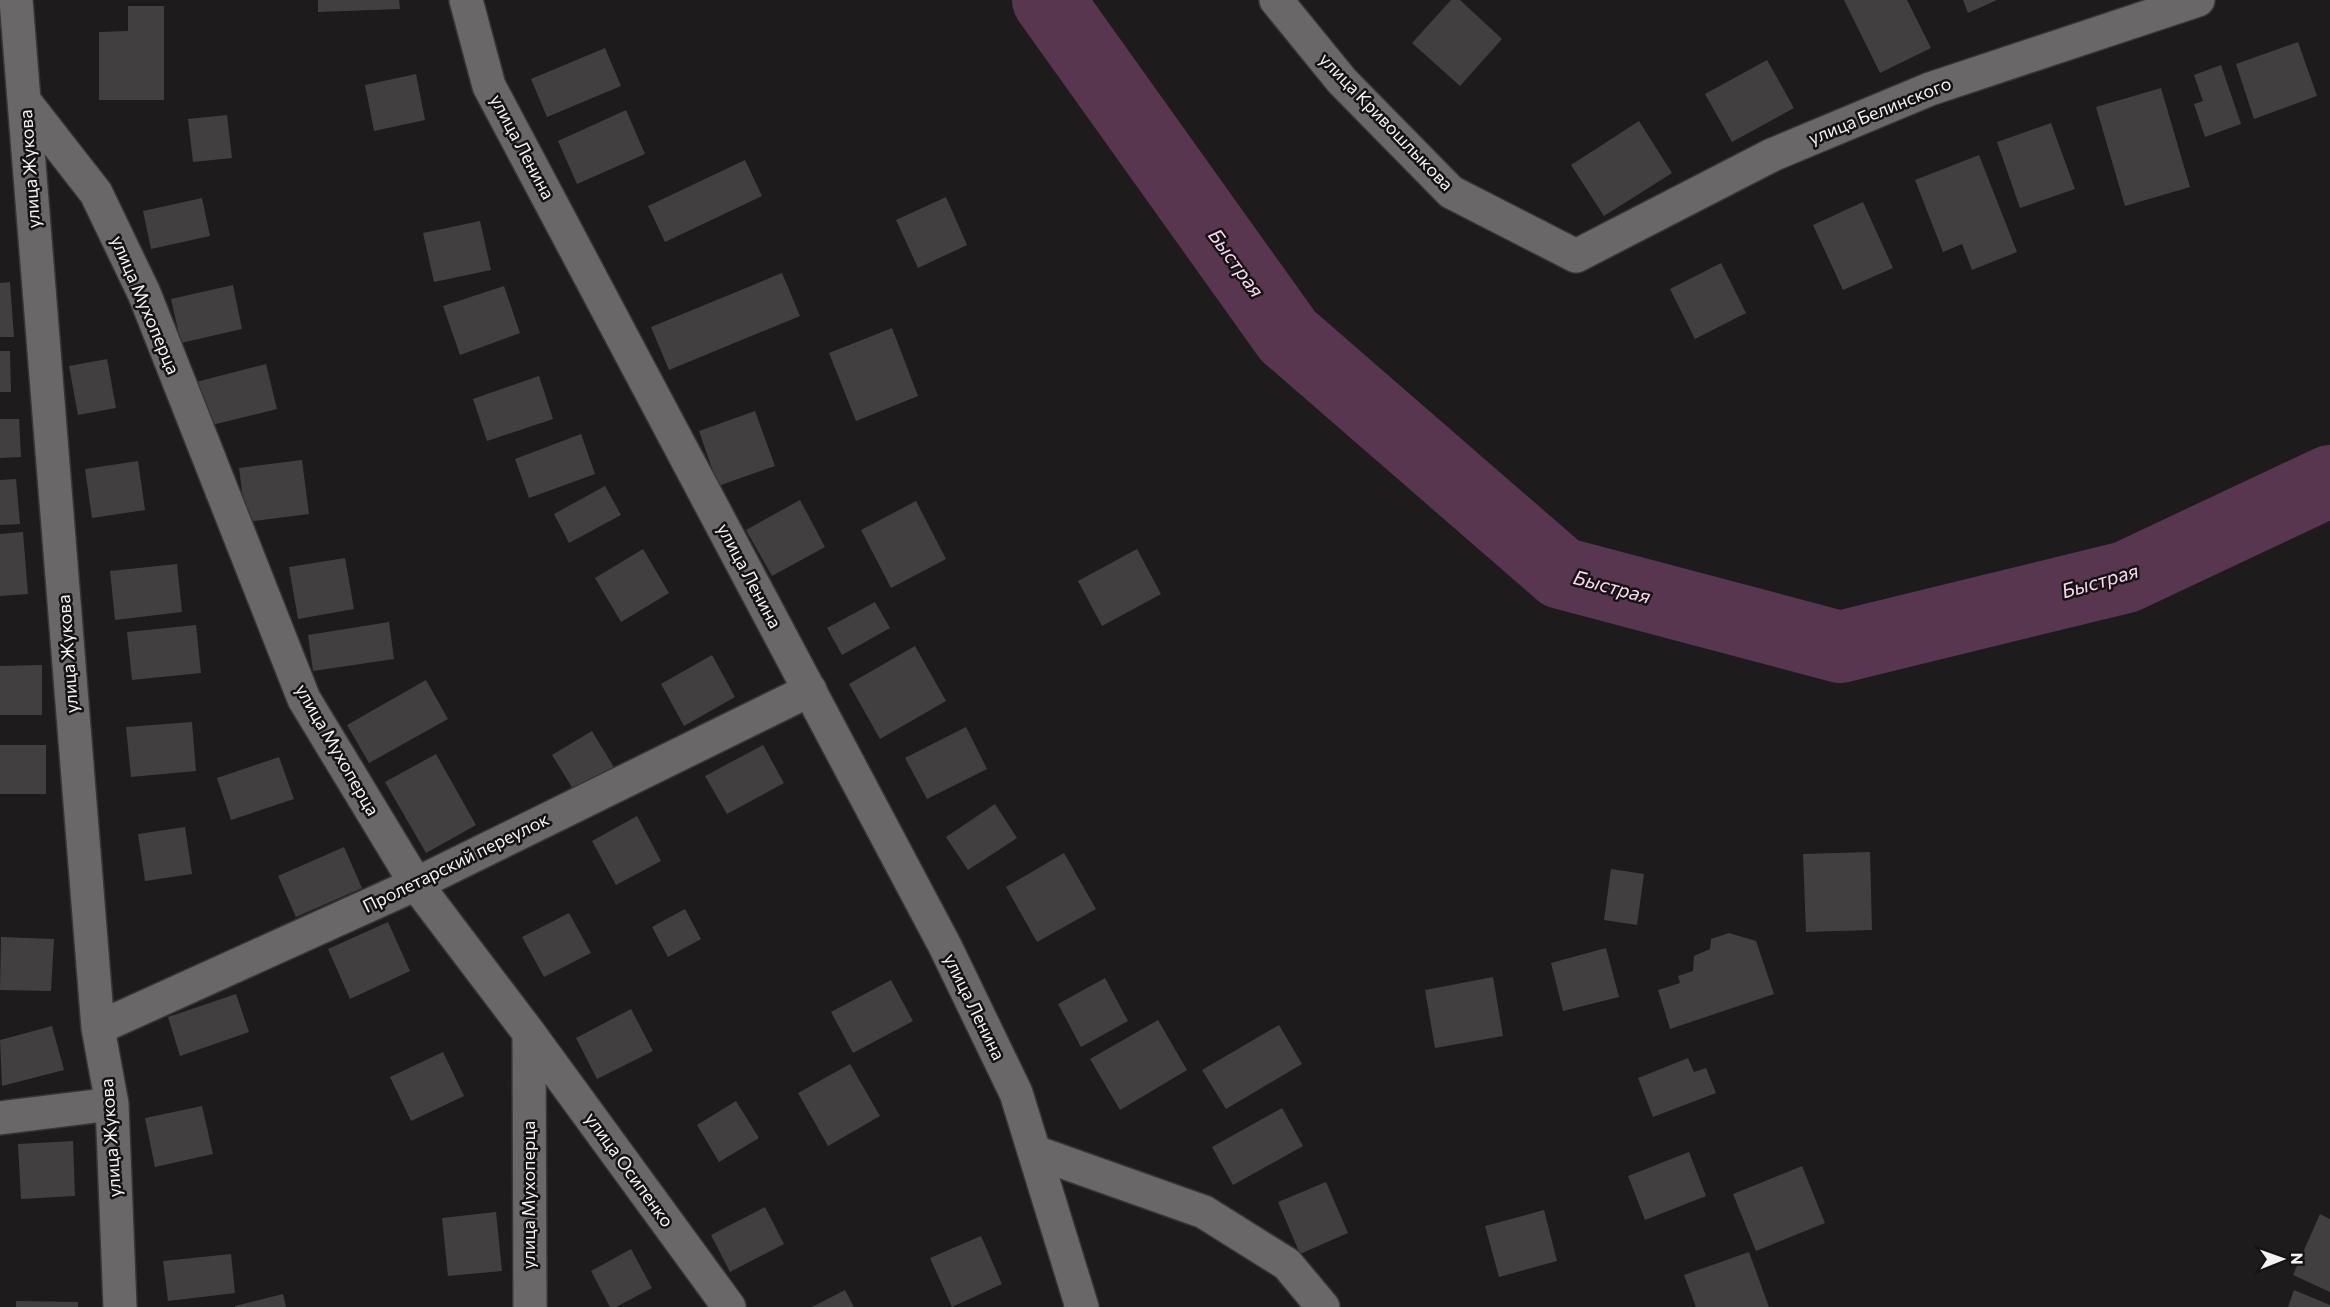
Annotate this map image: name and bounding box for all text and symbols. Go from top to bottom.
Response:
street label: улица Кривошлыкова [1315,48,1458,195]
street label: улица Белинского [1805,71,1954,149]
street label: улица Ленина [486,90,560,203]
street label: улица Жукова [14,109,44,229]
water label: Быстрая [1204,223,1270,301]
street label: улица Мухоперца [107,232,185,377]
street label: улица Ленина [713,519,787,632]
water label: Быстрая [2058,558,2141,602]
water label: Быстрая [1571,564,1653,608]
street label: улица Жукова [52,594,82,714]
street label: улица Мухоперца [291,680,385,819]
street label: Пролетарский переулок [359,807,553,917]
street label: улица Ленина [940,950,1010,1063]
street label: улица Жукова [95,1078,125,1198]
street label: улица Осипенко [581,1108,679,1231]
street label: улица Мухоперца [517,1121,539,1269]
north arrow [2252,1229,2312,1289]
text: N [2288,1253,2307,1265]

